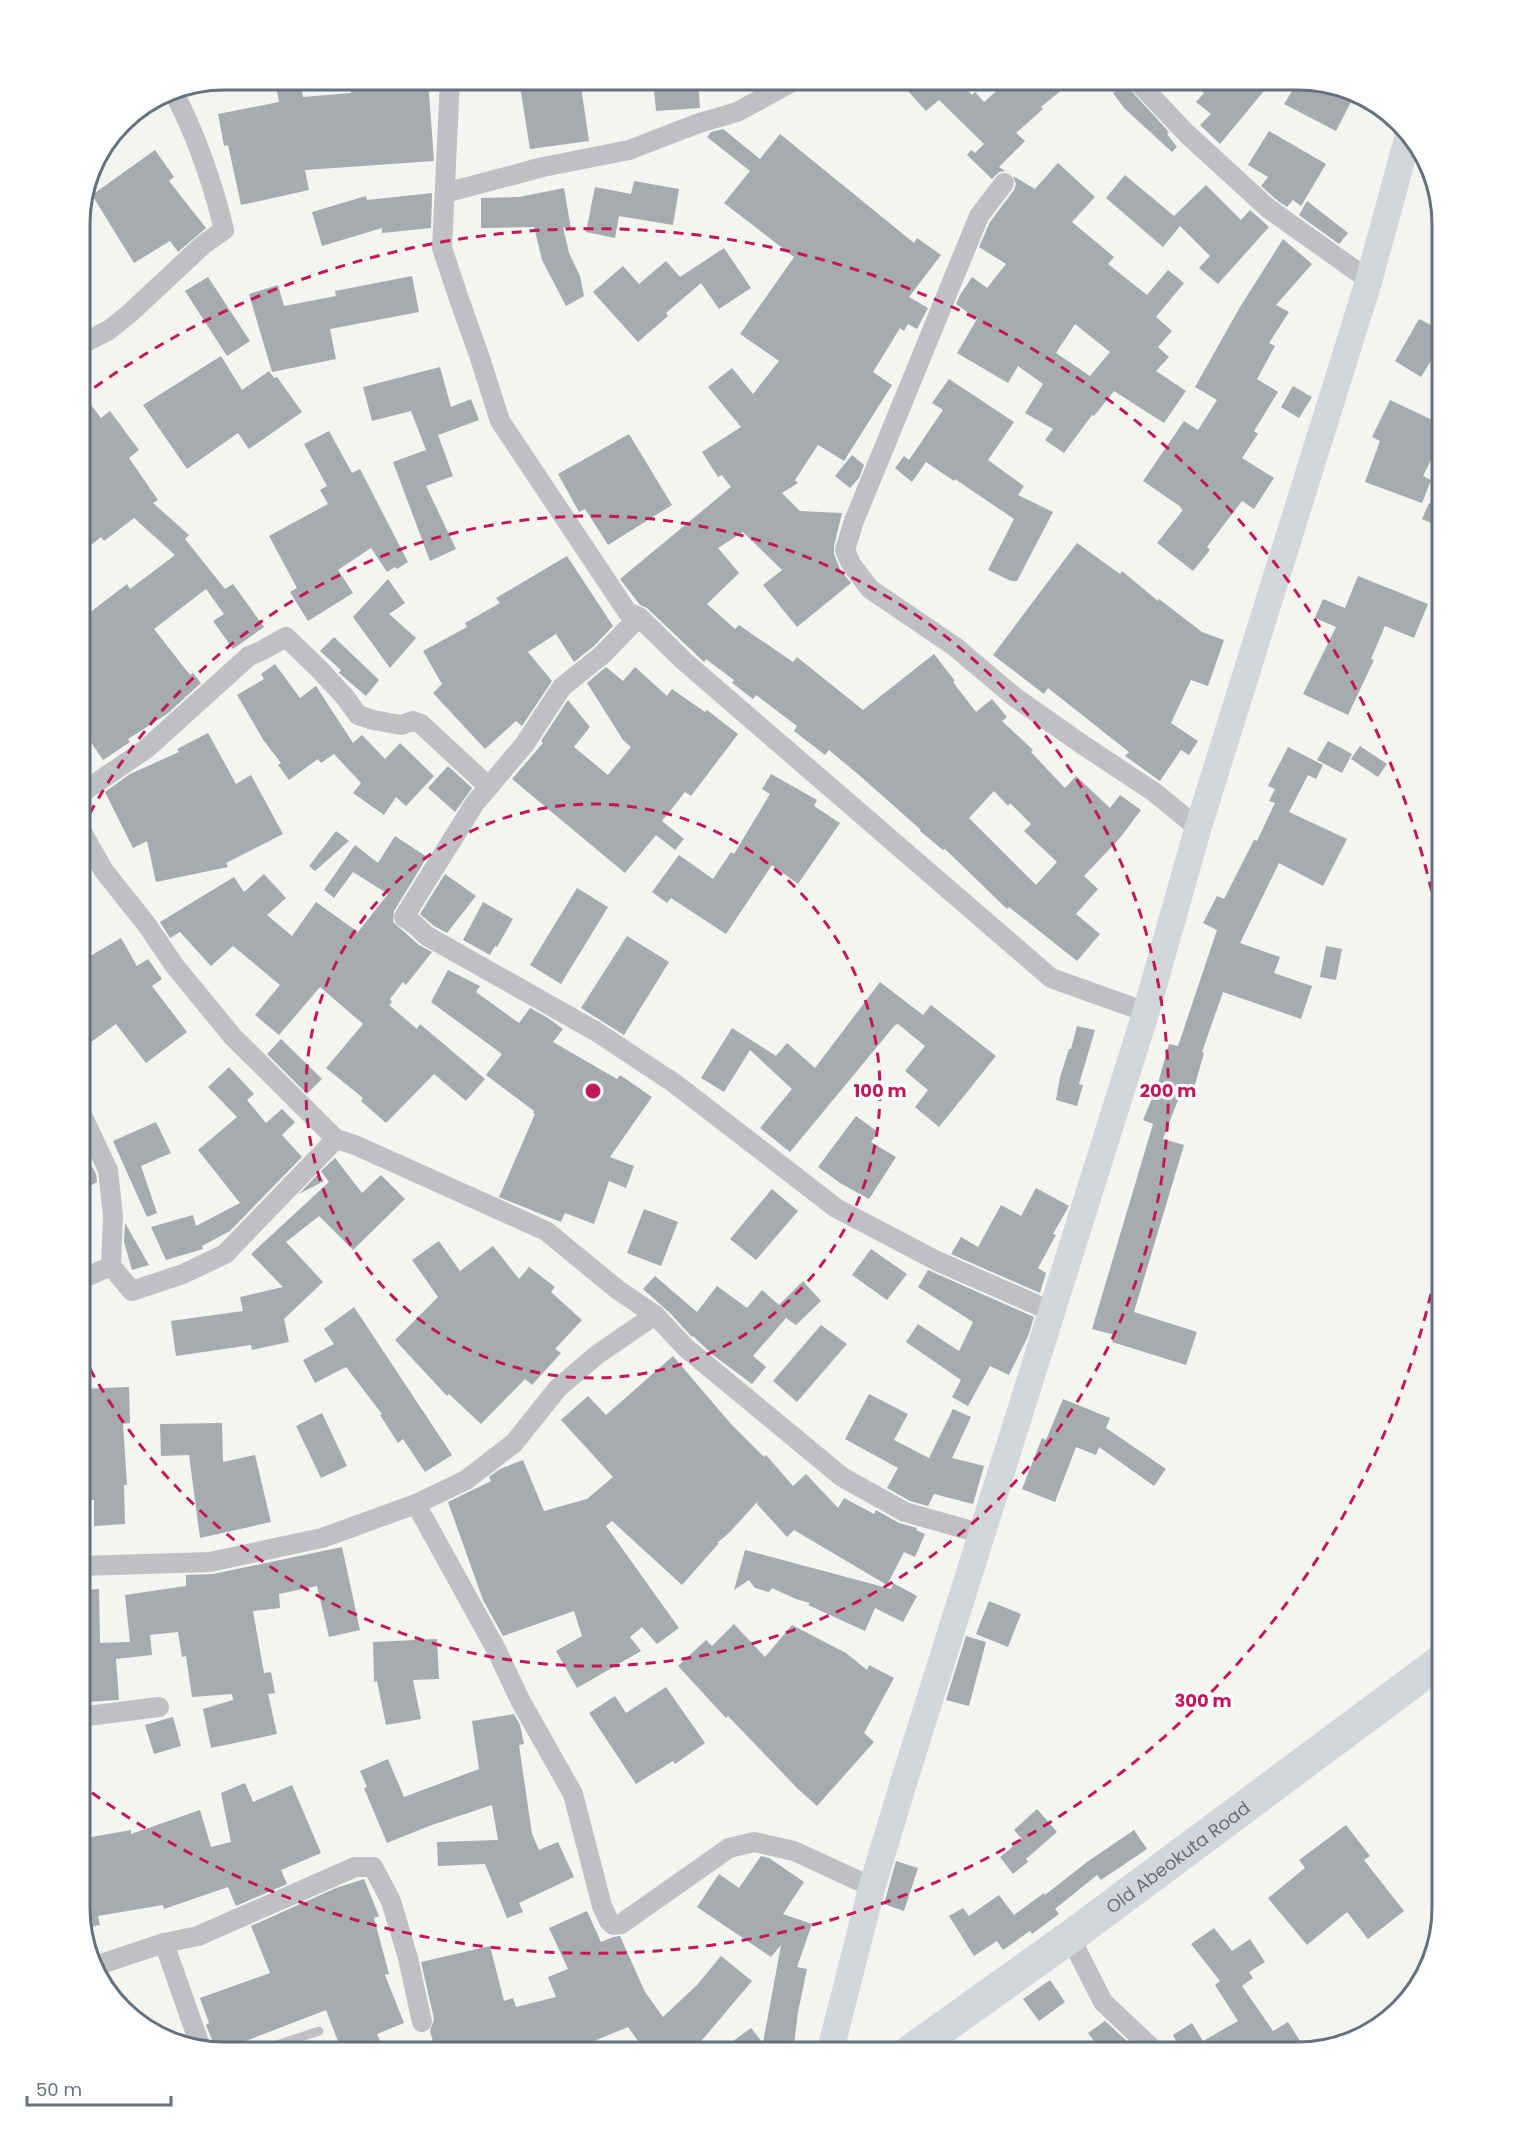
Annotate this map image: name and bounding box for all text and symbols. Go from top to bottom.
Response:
text: 100 m [853,1078,907,1103]
text: 200 m [1140,1078,1196,1103]
centre of rings [583,1081,603,1101]
text: 300 m [1174,1688,1232,1713]
street label: Old Abeokuta Road [1100,1795,1255,1919]
scale bar [27,2069,171,2107]
text: 50 m [36,2077,82,2102]

